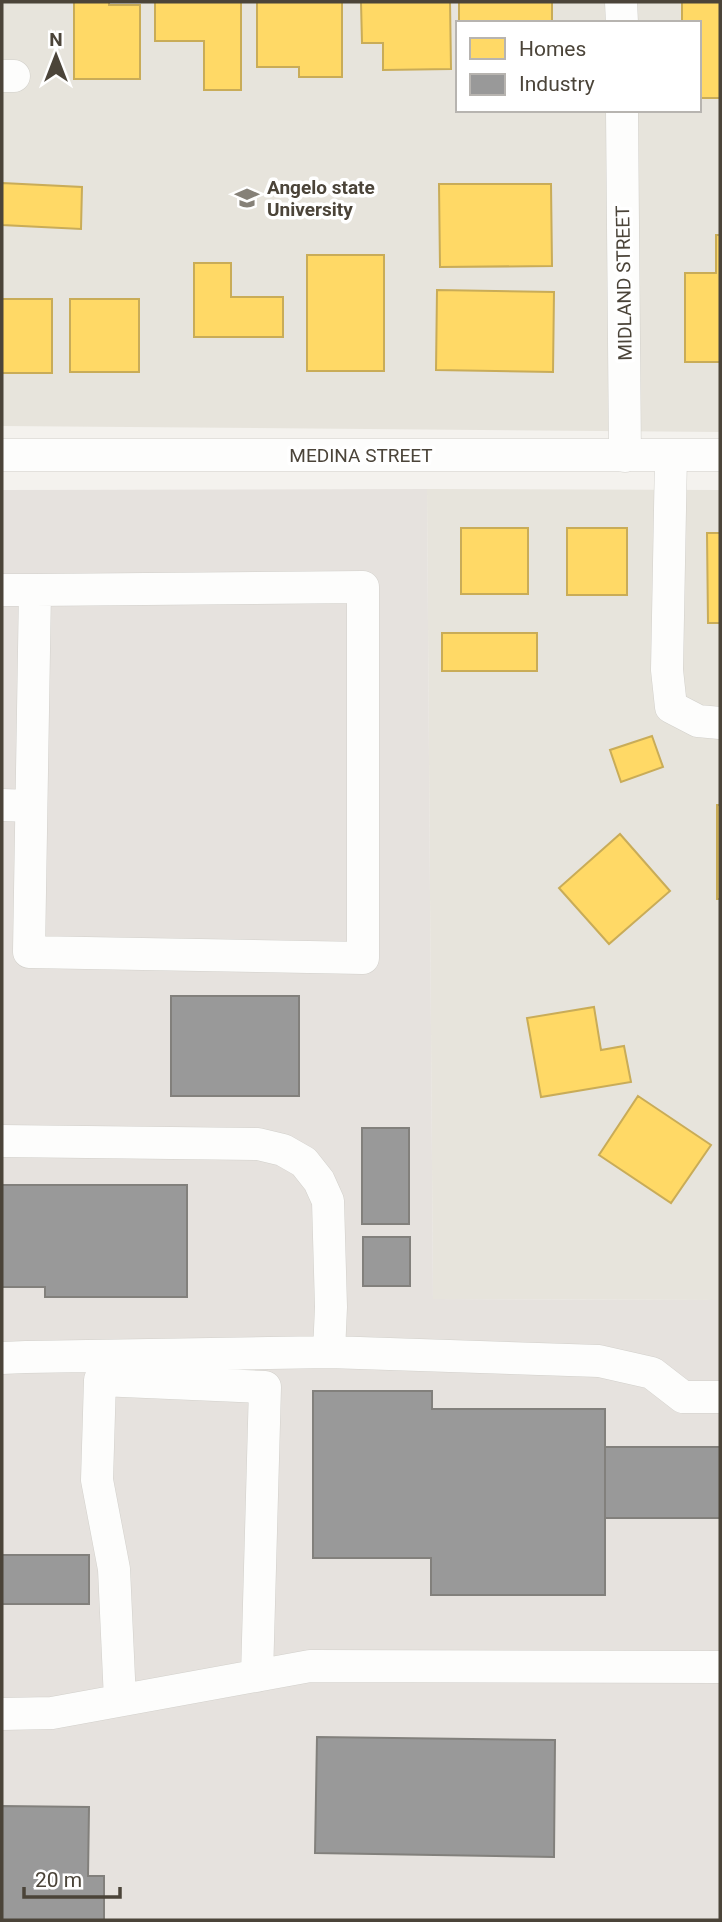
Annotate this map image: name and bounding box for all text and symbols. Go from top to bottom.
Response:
north arrow [21,21,91,91]
legend [456,21,701,112]
text: N [49,28,63,51]
text: Homes [519,37,586,61]
text: Industry [519,72,595,96]
place label: Angelo state University [267,176,375,221]
school or university icon: Angelo state University [233,184,261,212]
street label: MIDLAND STREET [611,205,637,361]
street label: MEDINA STREET [289,444,433,467]
scale bar [24,1856,121,1900]
text: 20 m [35,1868,82,1892]

